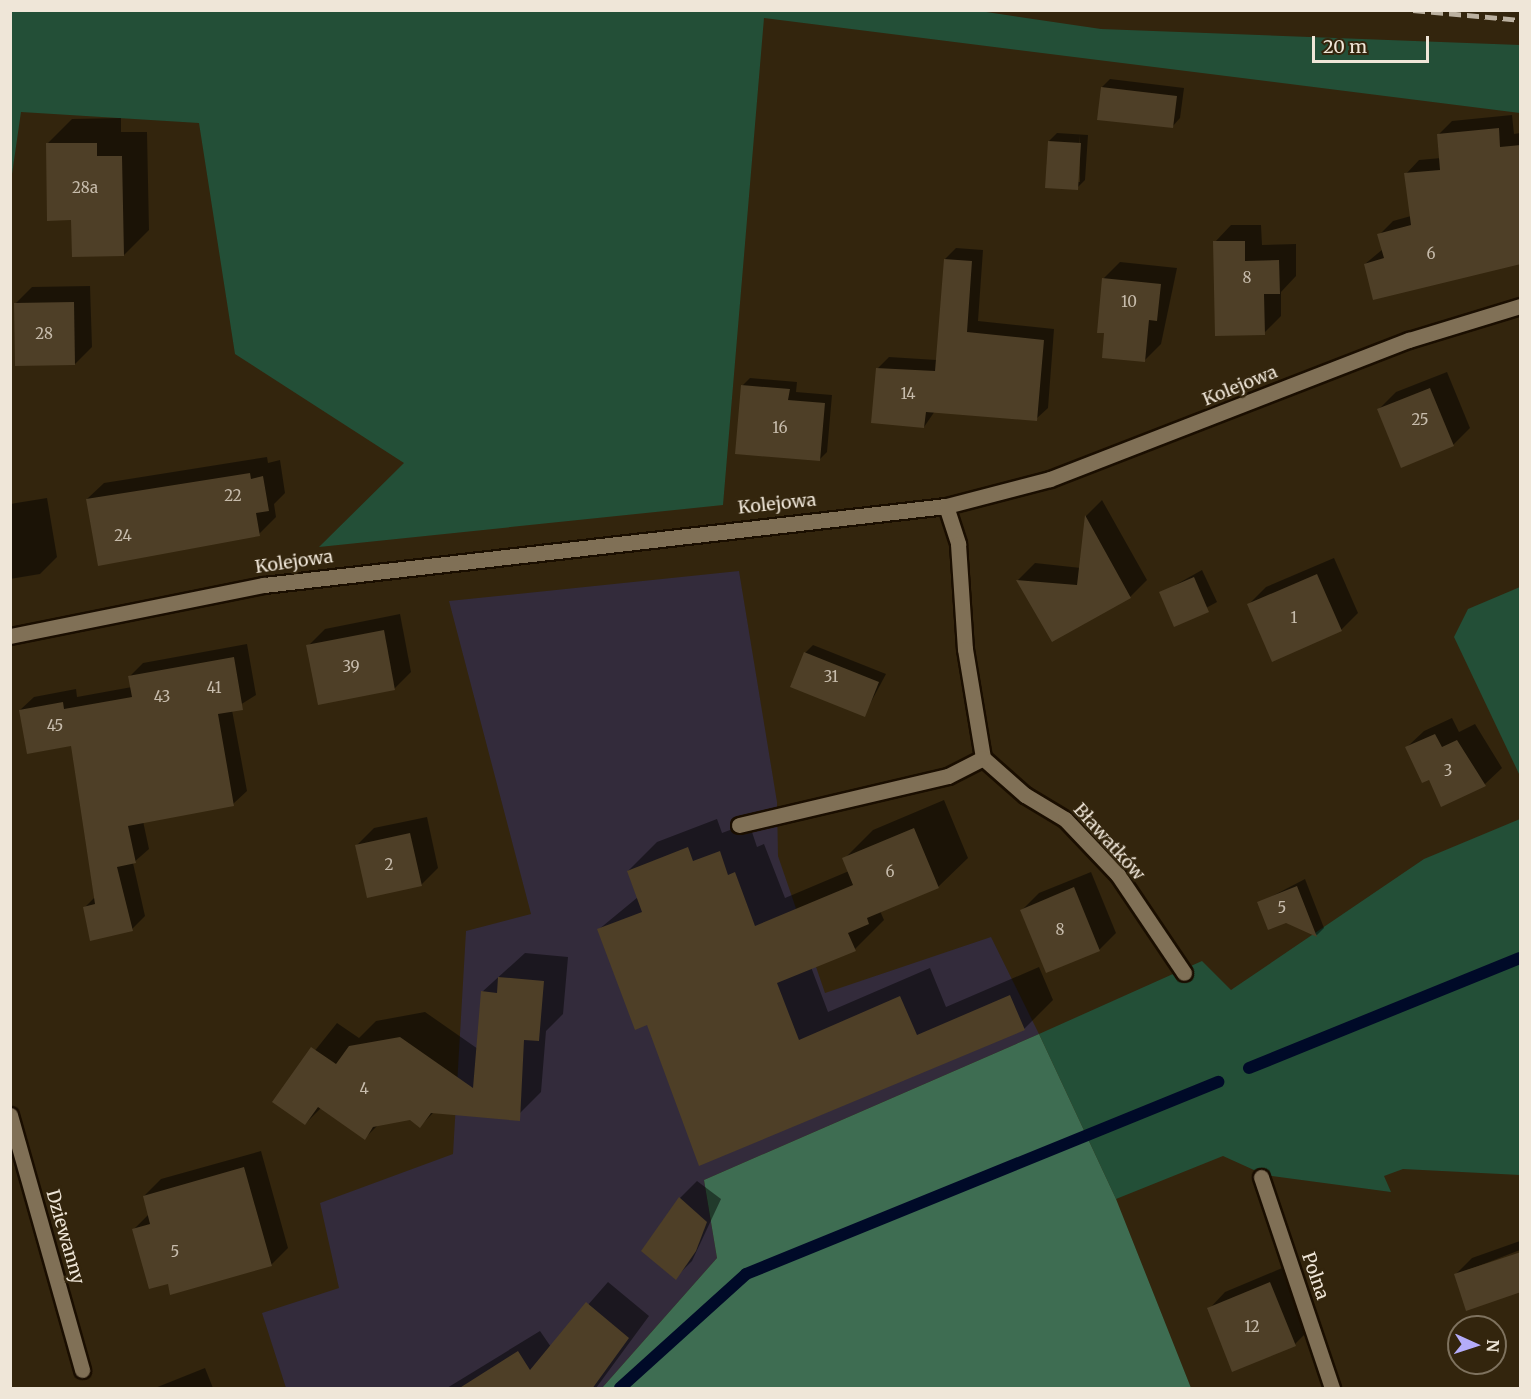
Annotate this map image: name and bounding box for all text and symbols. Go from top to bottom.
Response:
scale bar [1315,24,1432,62]
text: 20 m [1323,35,1367,58]
house number: 28a [72,179,98,197]
house number: 6 [1426,245,1436,263]
house number: 8 [1243,269,1251,287]
house number: 10 [1121,293,1137,311]
house number: 28 [35,325,53,343]
street label: Kolejowa [1200,361,1280,411]
house number: 14 [900,385,916,403]
house number: 25 [1411,411,1429,429]
house number: 16 [772,419,788,437]
house number: 22 [224,487,242,505]
street label: Kolejowa [737,489,817,519]
house number: 24 [114,527,132,545]
street label: Kolejowa [254,546,334,578]
house number: 1 [1291,609,1297,627]
house number: 39 [342,658,360,676]
house number: 31 [824,668,838,686]
house number: 41 [207,679,221,697]
house number: 43 [154,688,170,706]
house number: 45 [47,717,63,735]
house number: 3 [1444,762,1452,780]
street label: Bławatków [1069,799,1149,885]
house number: 2 [385,856,393,874]
house number: 6 [885,863,895,881]
house number: 5 [1278,899,1286,917]
house number: 8 [1056,921,1064,939]
house number: 4 [359,1080,369,1098]
street label: Dziewanny [41,1187,89,1287]
house number: 5 [171,1243,179,1261]
street label: Polna [1297,1249,1333,1303]
north arrow [1447,1315,1507,1375]
house number: 12 [1244,1318,1260,1336]
text: N [1483,1339,1503,1353]

